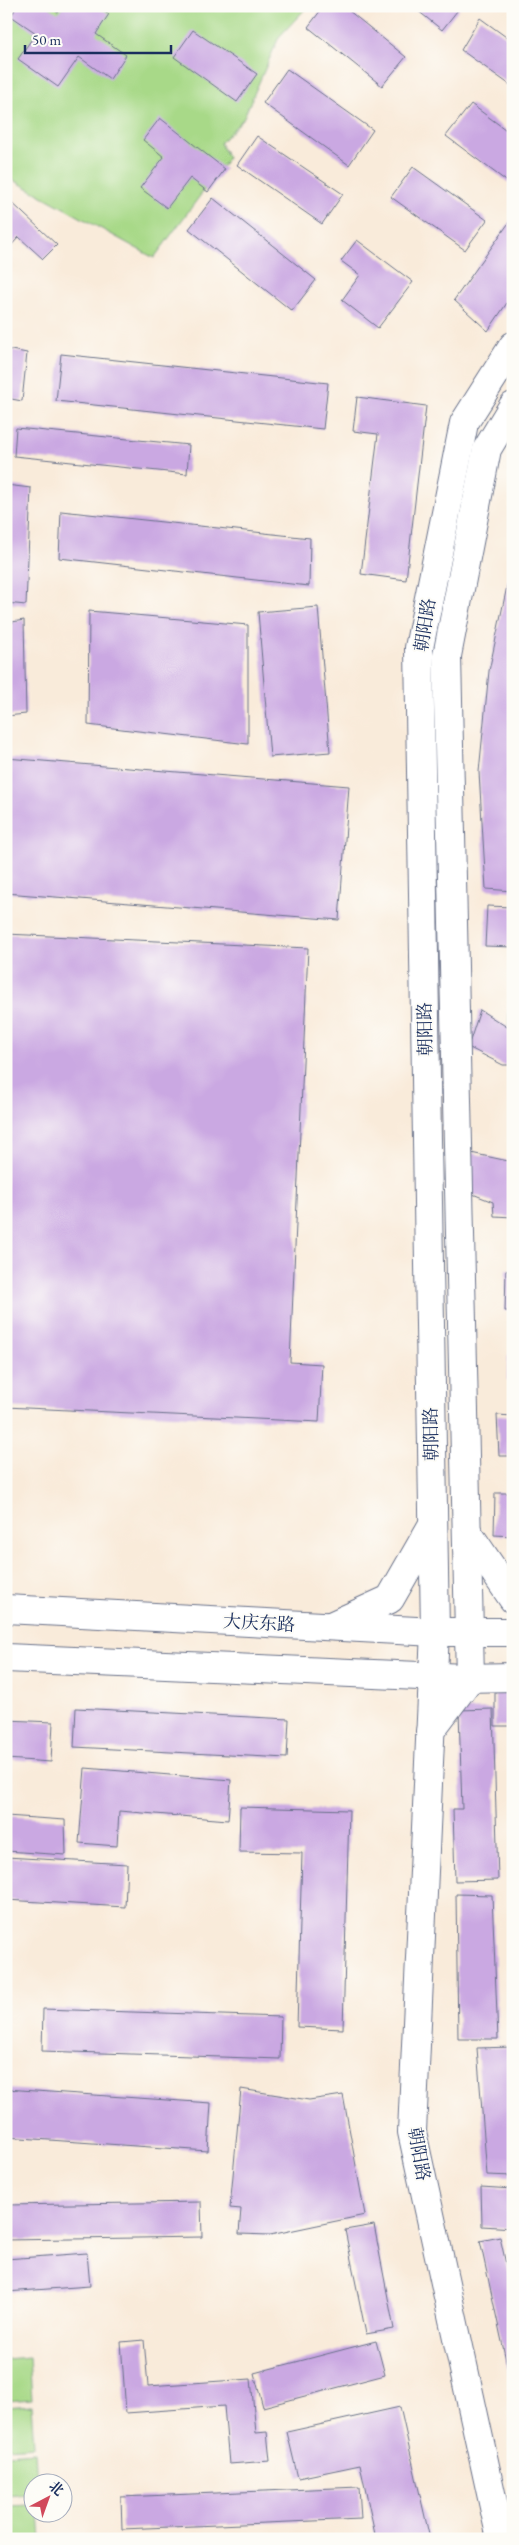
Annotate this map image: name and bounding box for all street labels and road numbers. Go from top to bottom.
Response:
street label: 朝阳路 [409,596,440,653]
street label: 朝阳路 [413,1002,436,1056]
street label: 朝阳路 [419,1407,442,1461]
street label: 大庆东路 [222,1609,296,1636]
street label: 朝阳路 [403,2125,436,2182]

